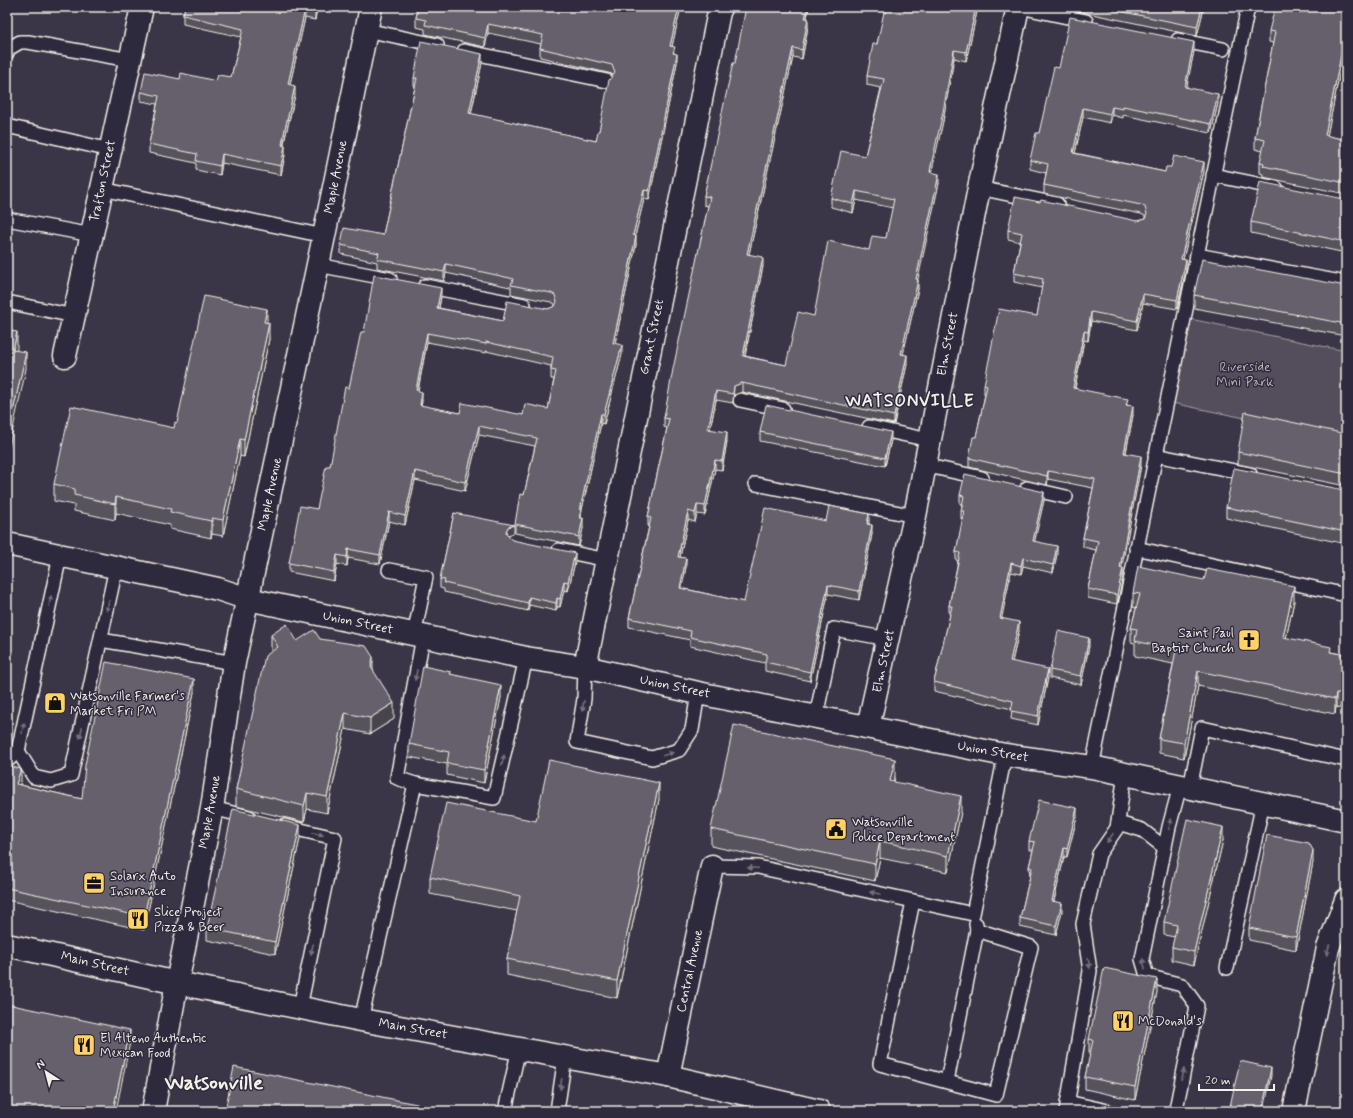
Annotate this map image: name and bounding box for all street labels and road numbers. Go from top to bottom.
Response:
street label: Trafton Street [86,138,120,224]
street label: Maple Avenue [321,139,351,215]
street label: Grant Street [636,298,668,376]
street label: Elm Street [933,311,963,377]
street label: Maple Avenue [254,456,286,532]
street label: Union Street [321,607,395,639]
street label: Elm Street [869,628,899,694]
street label: Union Street [638,671,712,703]
street label: Union Street [956,737,1030,767]
street label: Maple Avenue [195,774,225,850]
street label: Central Avenue [673,928,707,1014]
street label: Main Street [59,948,131,980]
street label: Main Street [377,1015,449,1043]

